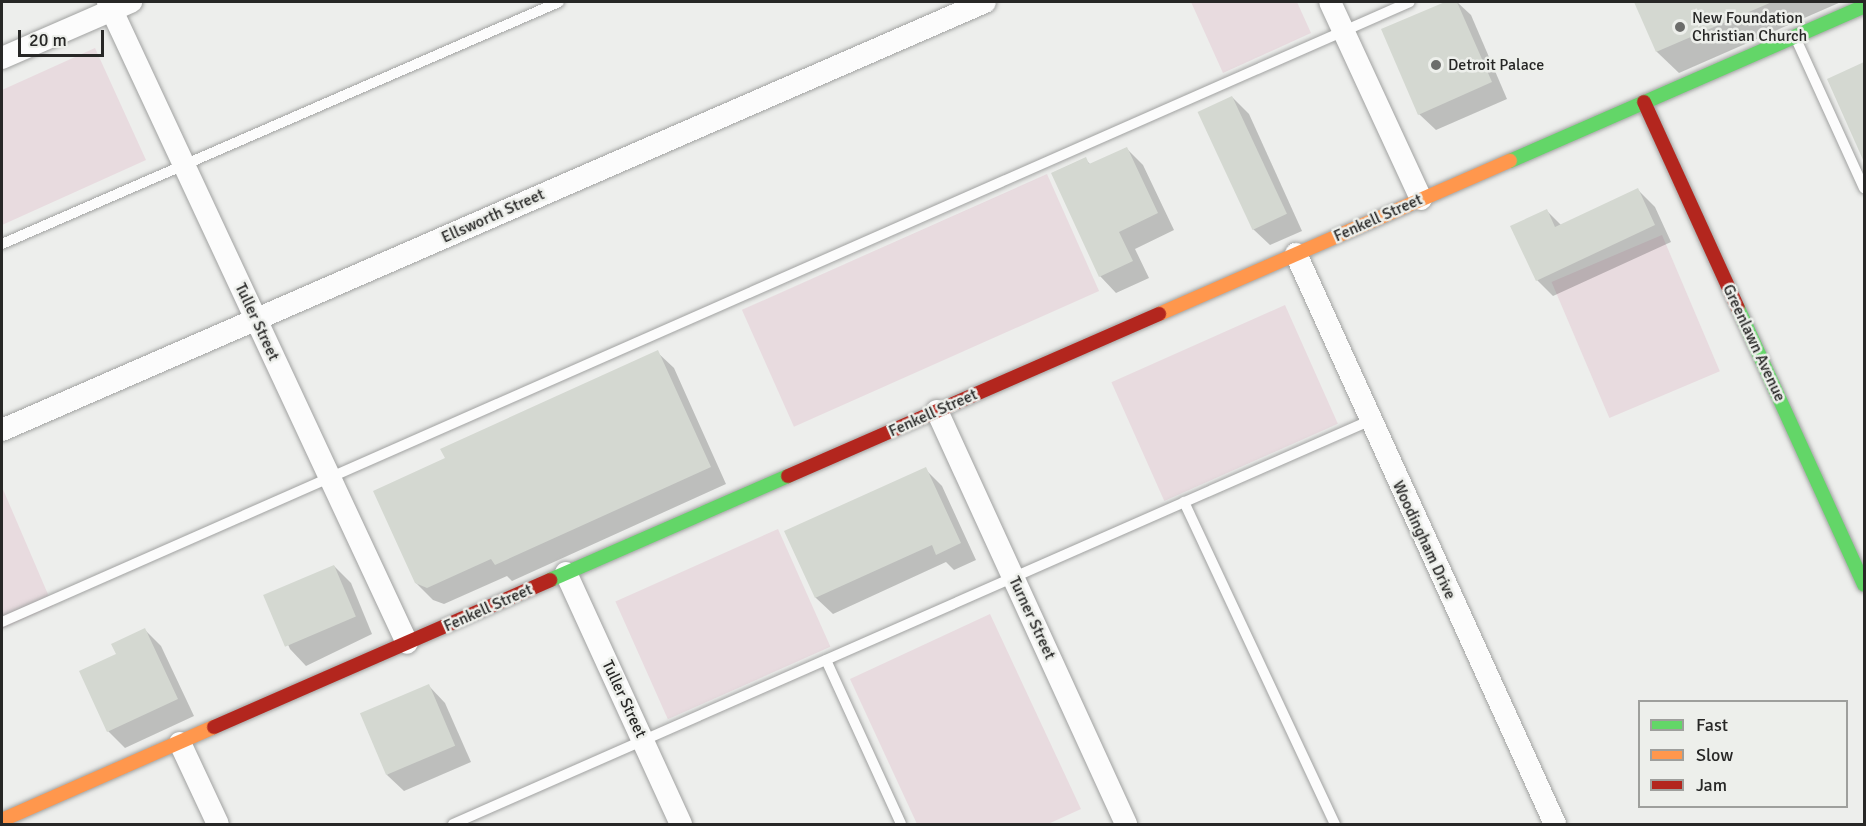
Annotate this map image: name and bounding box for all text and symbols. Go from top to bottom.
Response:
place label: New Foundation Christian Church [1692,8,1807,46]
scale bar [21,18,106,56]
marker: New Foundation Christian Church [1673,20,1687,34]
text: 20 m [29,29,67,51]
place label: Detroit Palace [1448,55,1544,75]
marker: Detroit Palace [1429,58,1443,72]
street label: Ellsworth Street [439,185,547,247]
street label: Fenkell Street [1331,190,1425,246]
street label: Tuller Street [231,280,283,364]
street label: Greenlawn Avenue [1718,281,1790,405]
street label: Fenkell Street [886,385,980,441]
street label: Woodingham Drive [1388,478,1460,602]
street label: Turner Street [1004,574,1060,662]
street label: Fenkell Street [441,580,535,636]
street label: Tuller Street [598,657,650,741]
legend [1638,700,1848,808]
text: Fast [1696,714,1728,736]
text: Slow [1696,744,1733,766]
text: Jam [1696,774,1727,796]

